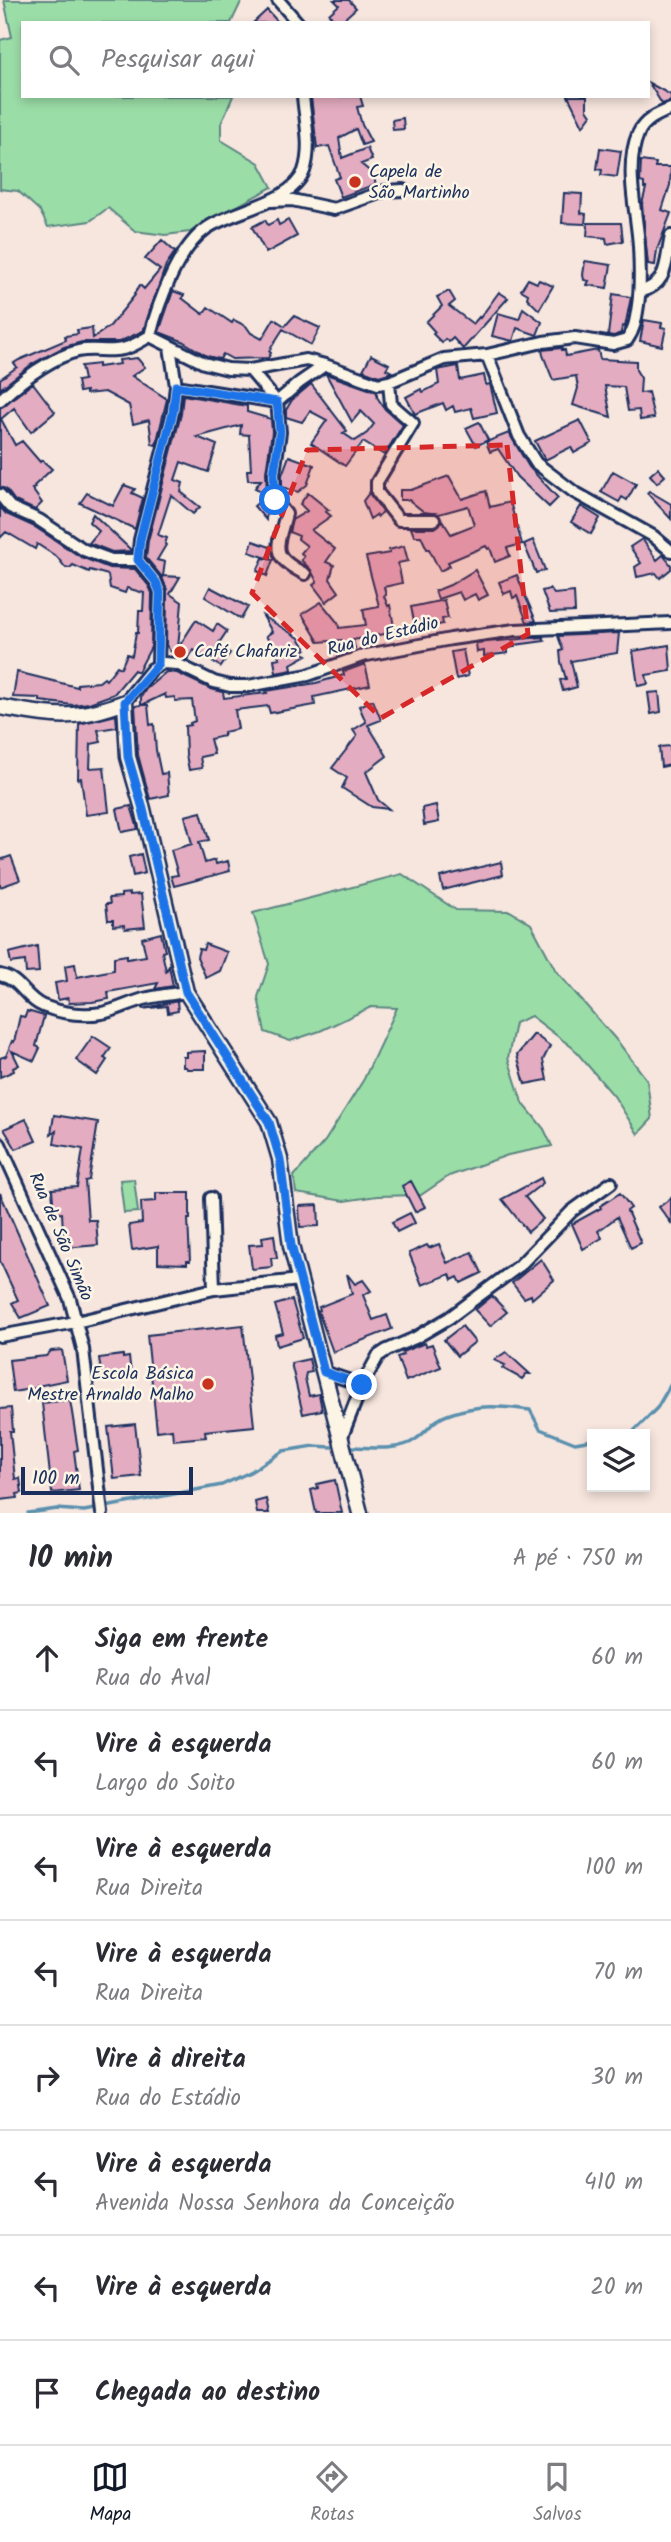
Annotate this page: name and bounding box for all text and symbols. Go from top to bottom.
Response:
search box [21,21,650,98]
text: Pesquisar aqui [101,39,254,81]
icon: search [45,41,83,79]
place label: Capela de São Martinho [369,158,470,208]
marker: Capela de São Martinho [347,174,363,190]
route start [259,484,290,515]
street label: Rua do Estádio [324,609,442,665]
place label: Café Chafariz [194,638,297,667]
marker: Café Chafariz [172,644,188,660]
street label: Rua de São Simão [20,1168,100,1306]
place label: Escola Básica Mestre Arnaldo Malho [27,1360,194,1410]
route end [346,1369,377,1400]
marker: Escola Básica Mestre Arnaldo Malho [200,1376,216,1392]
map controls [587,1429,650,1492]
button: layers [587,1429,650,1492]
scale bar [21,1464,192,1496]
text: 100 m [32,1464,80,1494]
text: 10 min [28,1535,113,1583]
text: A pé · 750 m [513,1541,643,1577]
text: Siga em frente [95,1619,268,1661]
icon: ahead [28,1639,66,1677]
text: 60 m [591,1640,643,1676]
text: Rua do Aval [95,1661,211,1697]
text: Vire à esquerda [95,1724,272,1766]
icon: left [28,1744,66,1782]
text: 60 m [591,1745,643,1781]
text: Largo do Soito [95,1766,235,1802]
text: Vire à esquerda [95,1829,272,1871]
icon: left [28,1849,66,1887]
text: 100 m [585,1850,643,1886]
text: Rua Direita [95,1871,203,1907]
text: Vire à esquerda [95,1934,272,1976]
icon: left [28,1954,66,1992]
text: 70 m [593,1955,643,1991]
text: Rua Direita [95,1976,203,2012]
text: Vire à direita [95,2039,246,2081]
icon: right [28,2059,66,2097]
text: 30 m [591,2060,643,2096]
text: Rua do Estádio [95,2081,241,2117]
text: Vire à esquerda [95,2144,272,2186]
icon: left [28,2164,66,2202]
text: 410 m [584,2165,643,2201]
text: Avenida Nossa Senhora da Conceição [95,2186,455,2222]
text: Vire à esquerda [95,2267,272,2309]
icon: left [28,2269,66,2307]
text: 20 m [591,2270,643,2306]
text: Chegada ao destino [95,2372,320,2414]
icon: arrive [28,2374,66,2412]
tab: Mapa [89,2458,131,2530]
tab: Rotas [310,2458,354,2530]
tab: Salvos [533,2458,582,2530]

